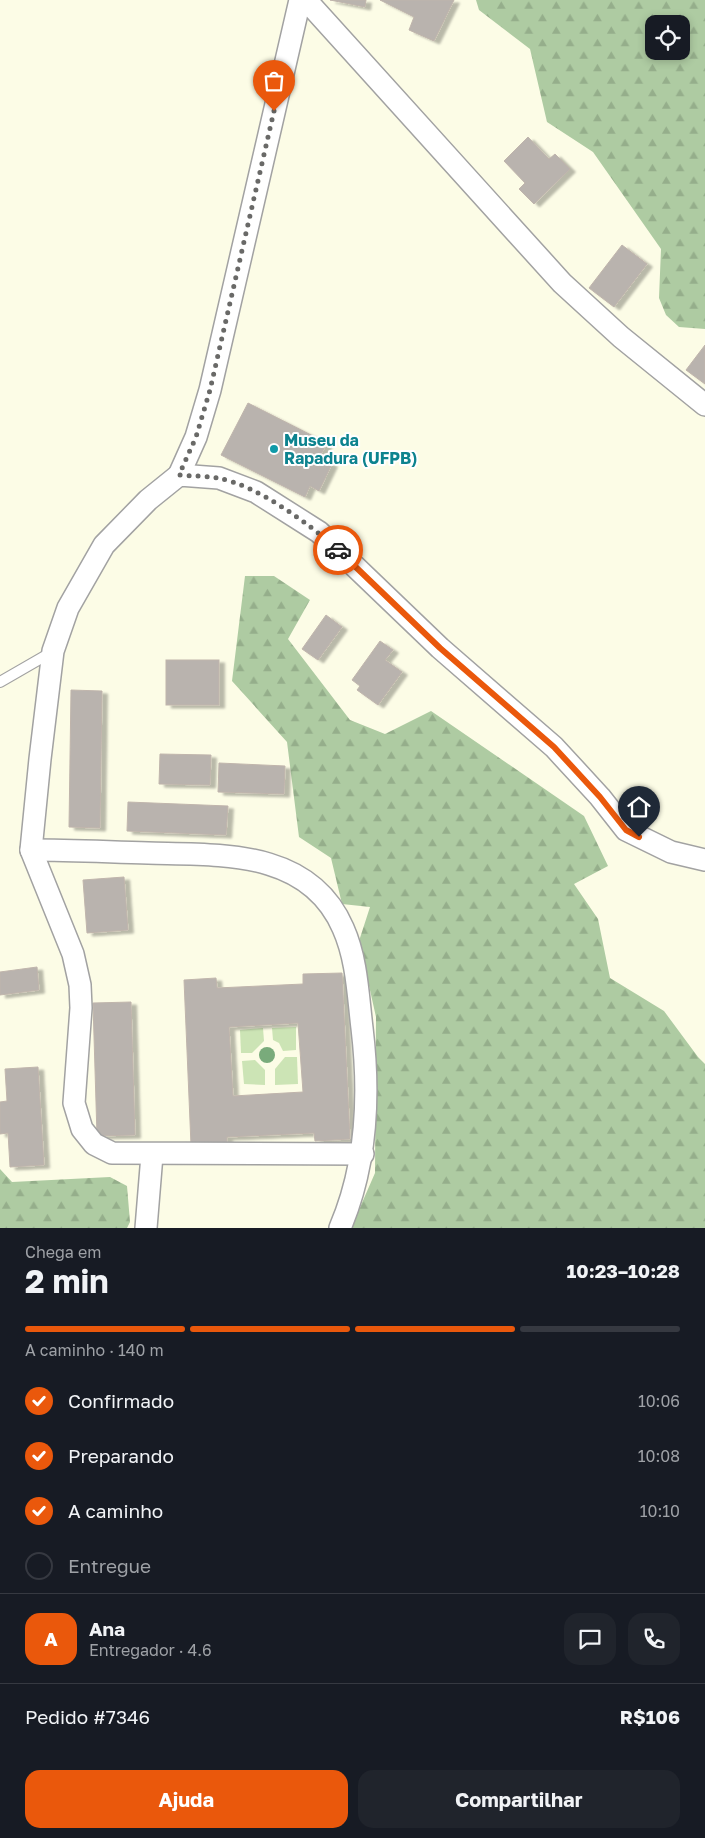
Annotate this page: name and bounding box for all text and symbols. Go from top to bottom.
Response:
map controls [645,15,690,60]
button: locate [645,15,690,60]
pin [253,60,295,111]
icon: bag [260,67,288,95]
place label: Museu da Rapadura (UFPB) [284,430,417,468]
marker: Museu da Rapadura (UFPB) [268,443,280,455]
courier [313,525,363,575]
icon: car [324,536,352,564]
pin [618,786,660,837]
icon: home [625,793,653,821]
text: Chega em [25,1242,101,1262]
text: 10:23–10:28 [567,1259,680,1282]
text: 2 min [25,1262,109,1300]
text: A caminho · 140 m [25,1340,164,1360]
icon: check [25,1387,53,1415]
text: Confirmado [68,1389,174,1412]
text: 10:06 [638,1391,680,1411]
icon: check [25,1442,53,1470]
text: Preparando [68,1444,174,1467]
text: 10:08 [638,1446,680,1466]
icon: check [25,1497,53,1525]
text: A caminho [68,1499,163,1522]
text: 10:10 [640,1501,680,1521]
text: Entregue [68,1554,151,1577]
button: chat [564,1613,616,1665]
button: phone [628,1613,680,1665]
text: Ana [89,1617,125,1640]
text: A [44,1627,58,1650]
text: Entregador · 4.6 [89,1640,212,1660]
text: Pedido #7346 [25,1705,150,1728]
text: R$106 [620,1705,680,1728]
button: Ajuda [25,1770,348,1828]
button: Compartilhar [358,1770,680,1828]

